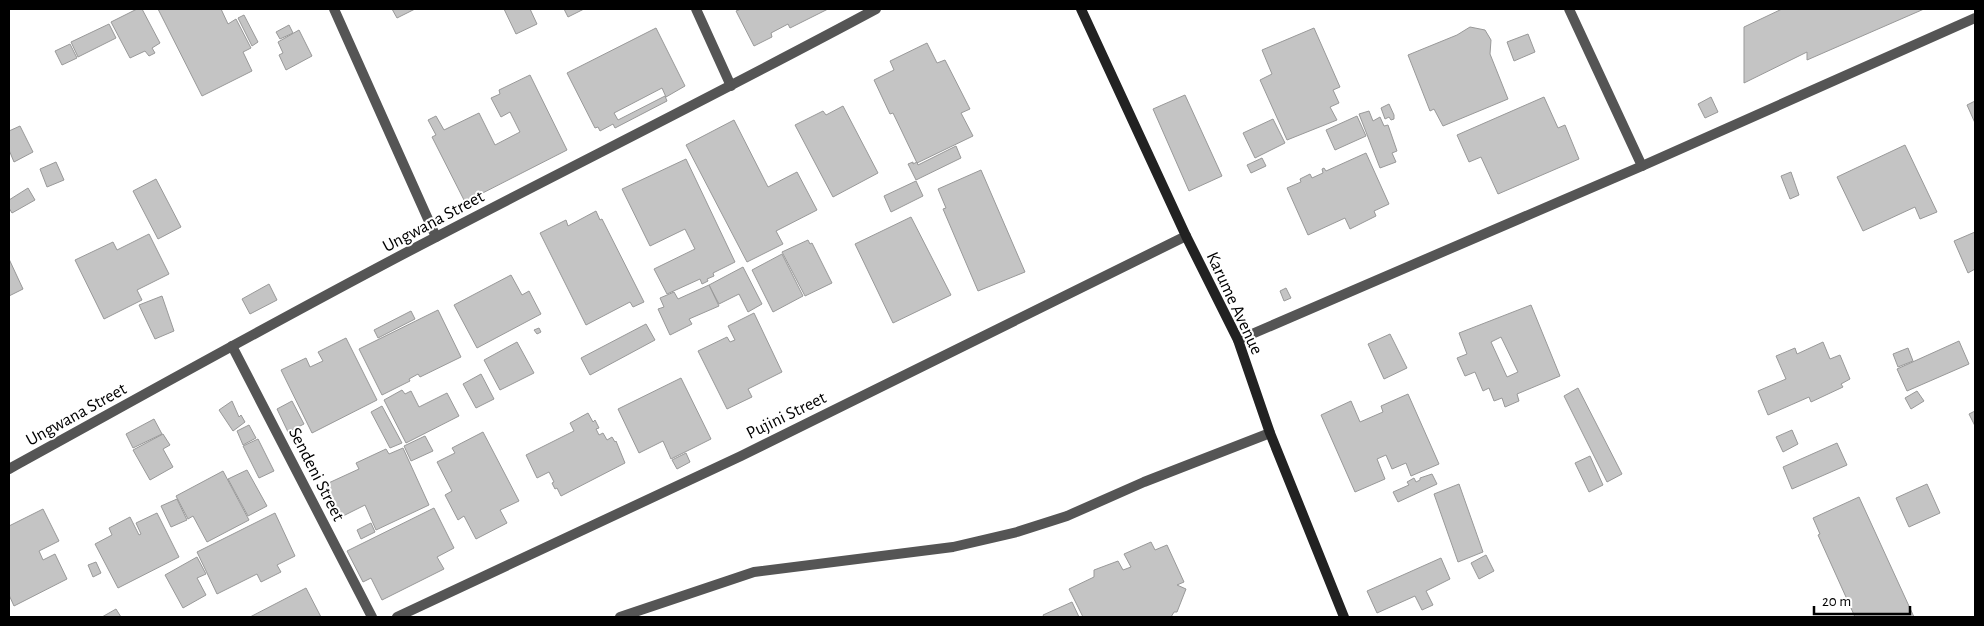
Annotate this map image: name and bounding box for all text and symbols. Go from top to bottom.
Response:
street label: Ungwana Street [380,188,487,256]
street label: Karume Avenue [1203,249,1266,357]
street label: Ungwana Street [23,380,130,450]
street label: Pujini Street [744,389,829,443]
street label: Sendeni Street [285,425,347,524]
scale bar [1814,584,1910,616]
text: 20 m [1822,594,1851,609]

